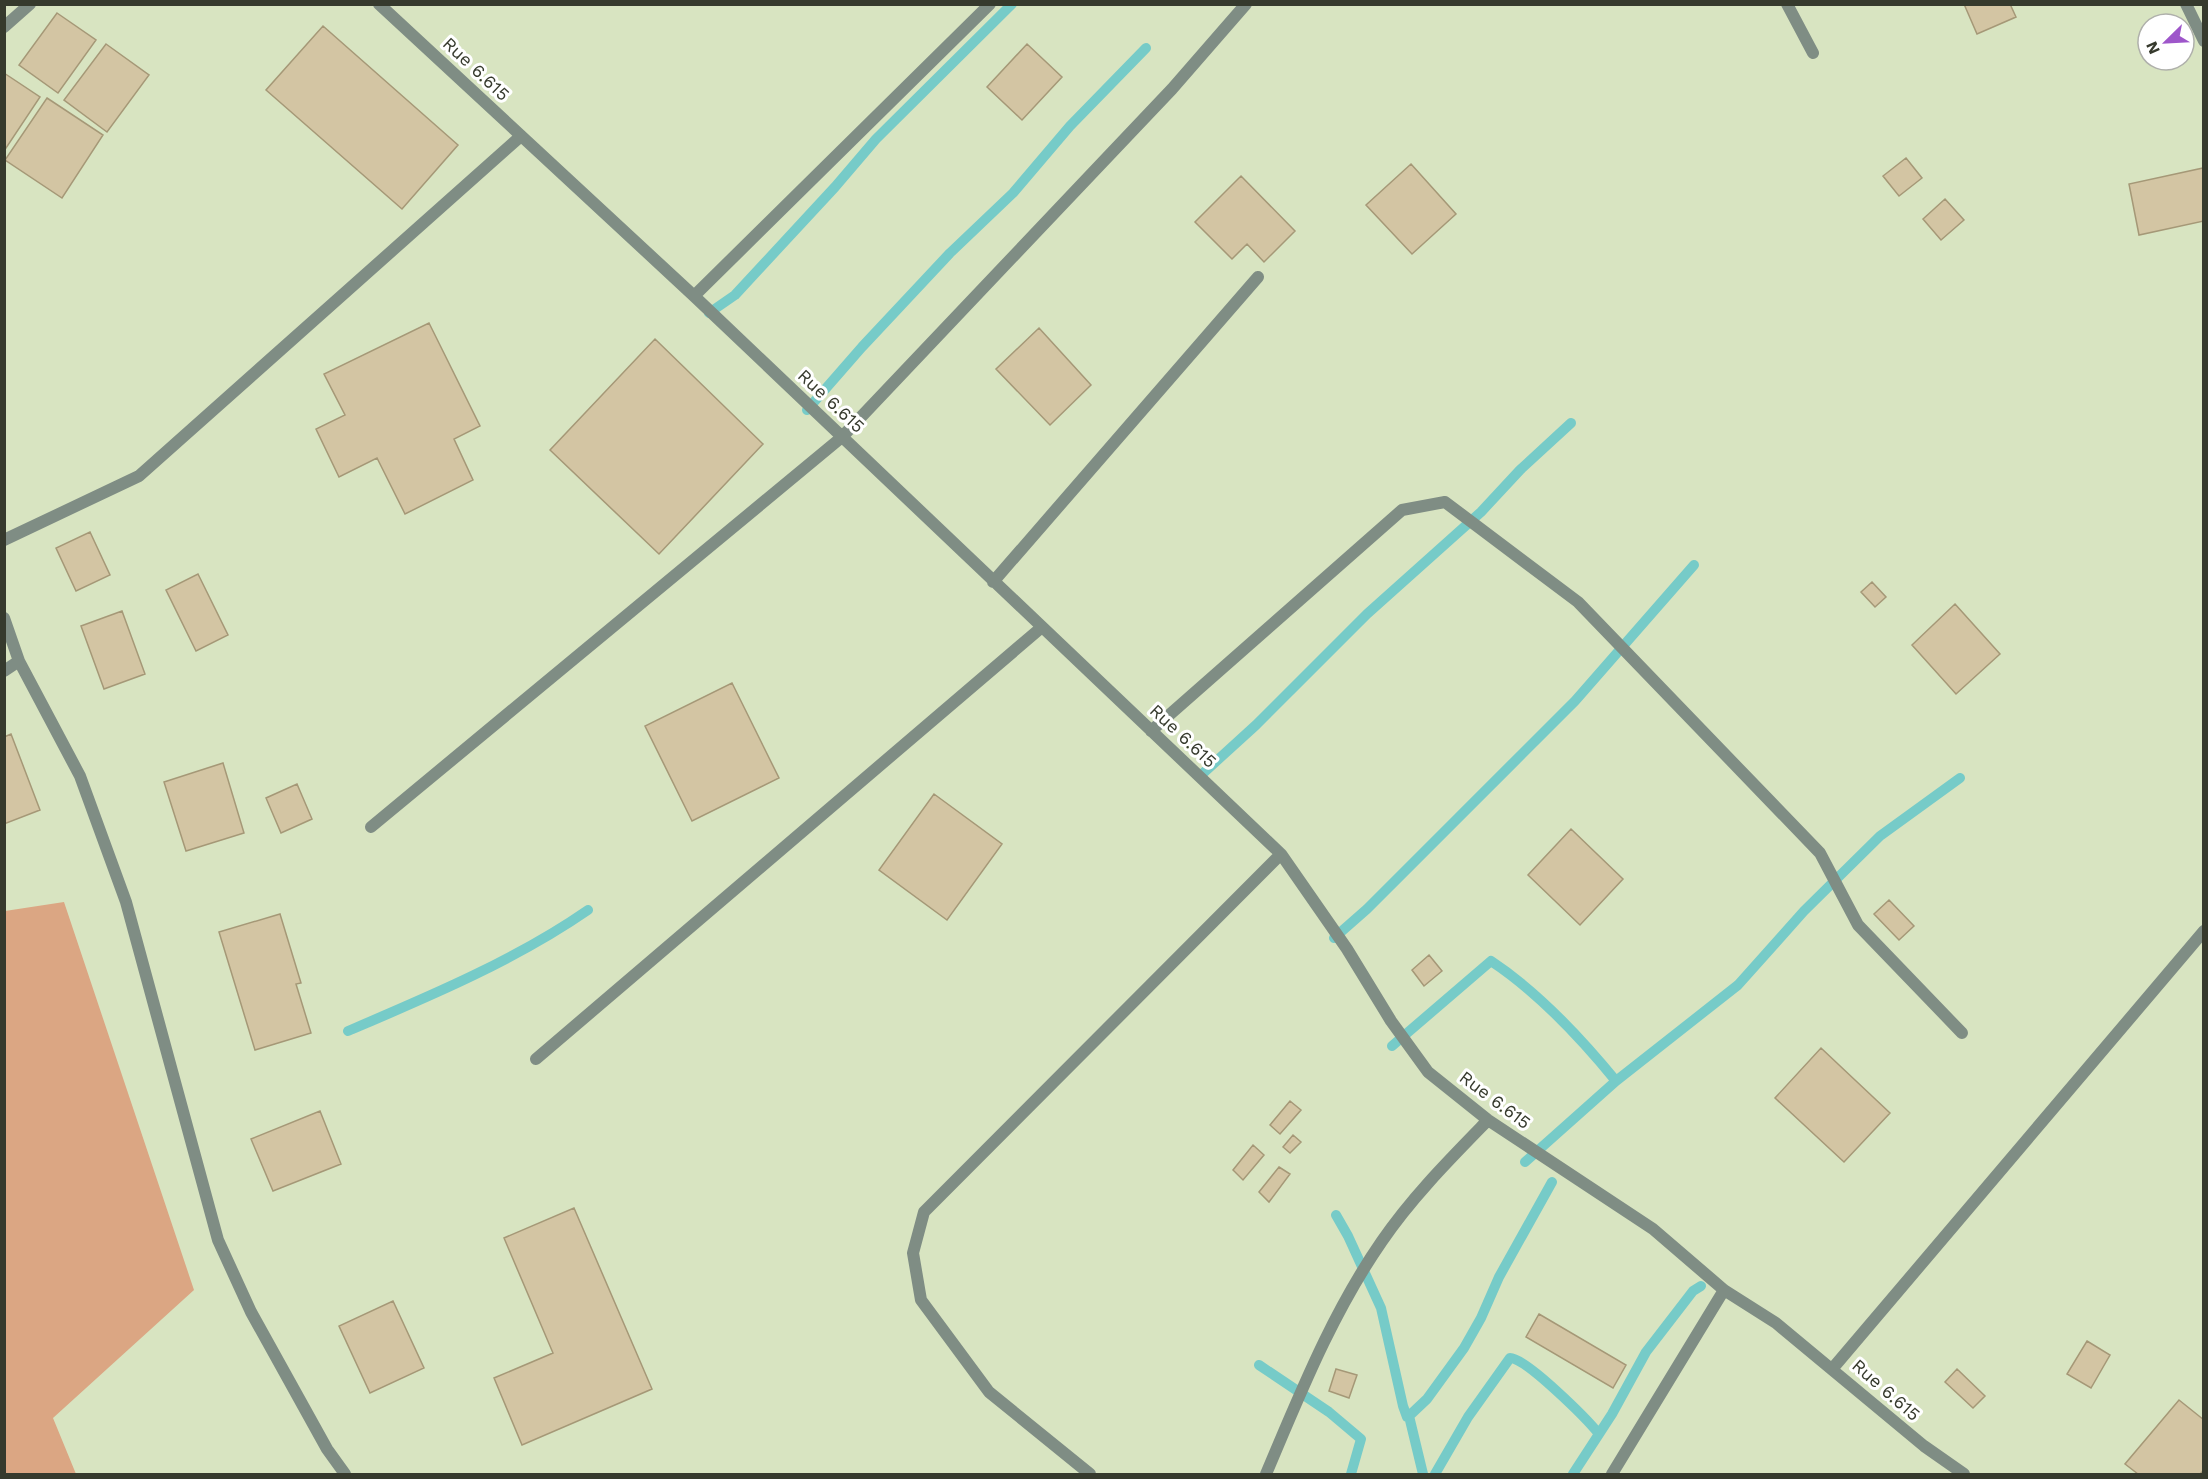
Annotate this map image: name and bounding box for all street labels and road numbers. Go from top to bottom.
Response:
street label: Rue 6.615 [439,33,514,105]
street label: Rue 6.615 [794,365,869,437]
street label: Rue 6.615 [1146,700,1221,772]
street label: Rue 6.615 [1456,1066,1535,1133]
street label: Rue 6.615 [1848,1354,1925,1425]

